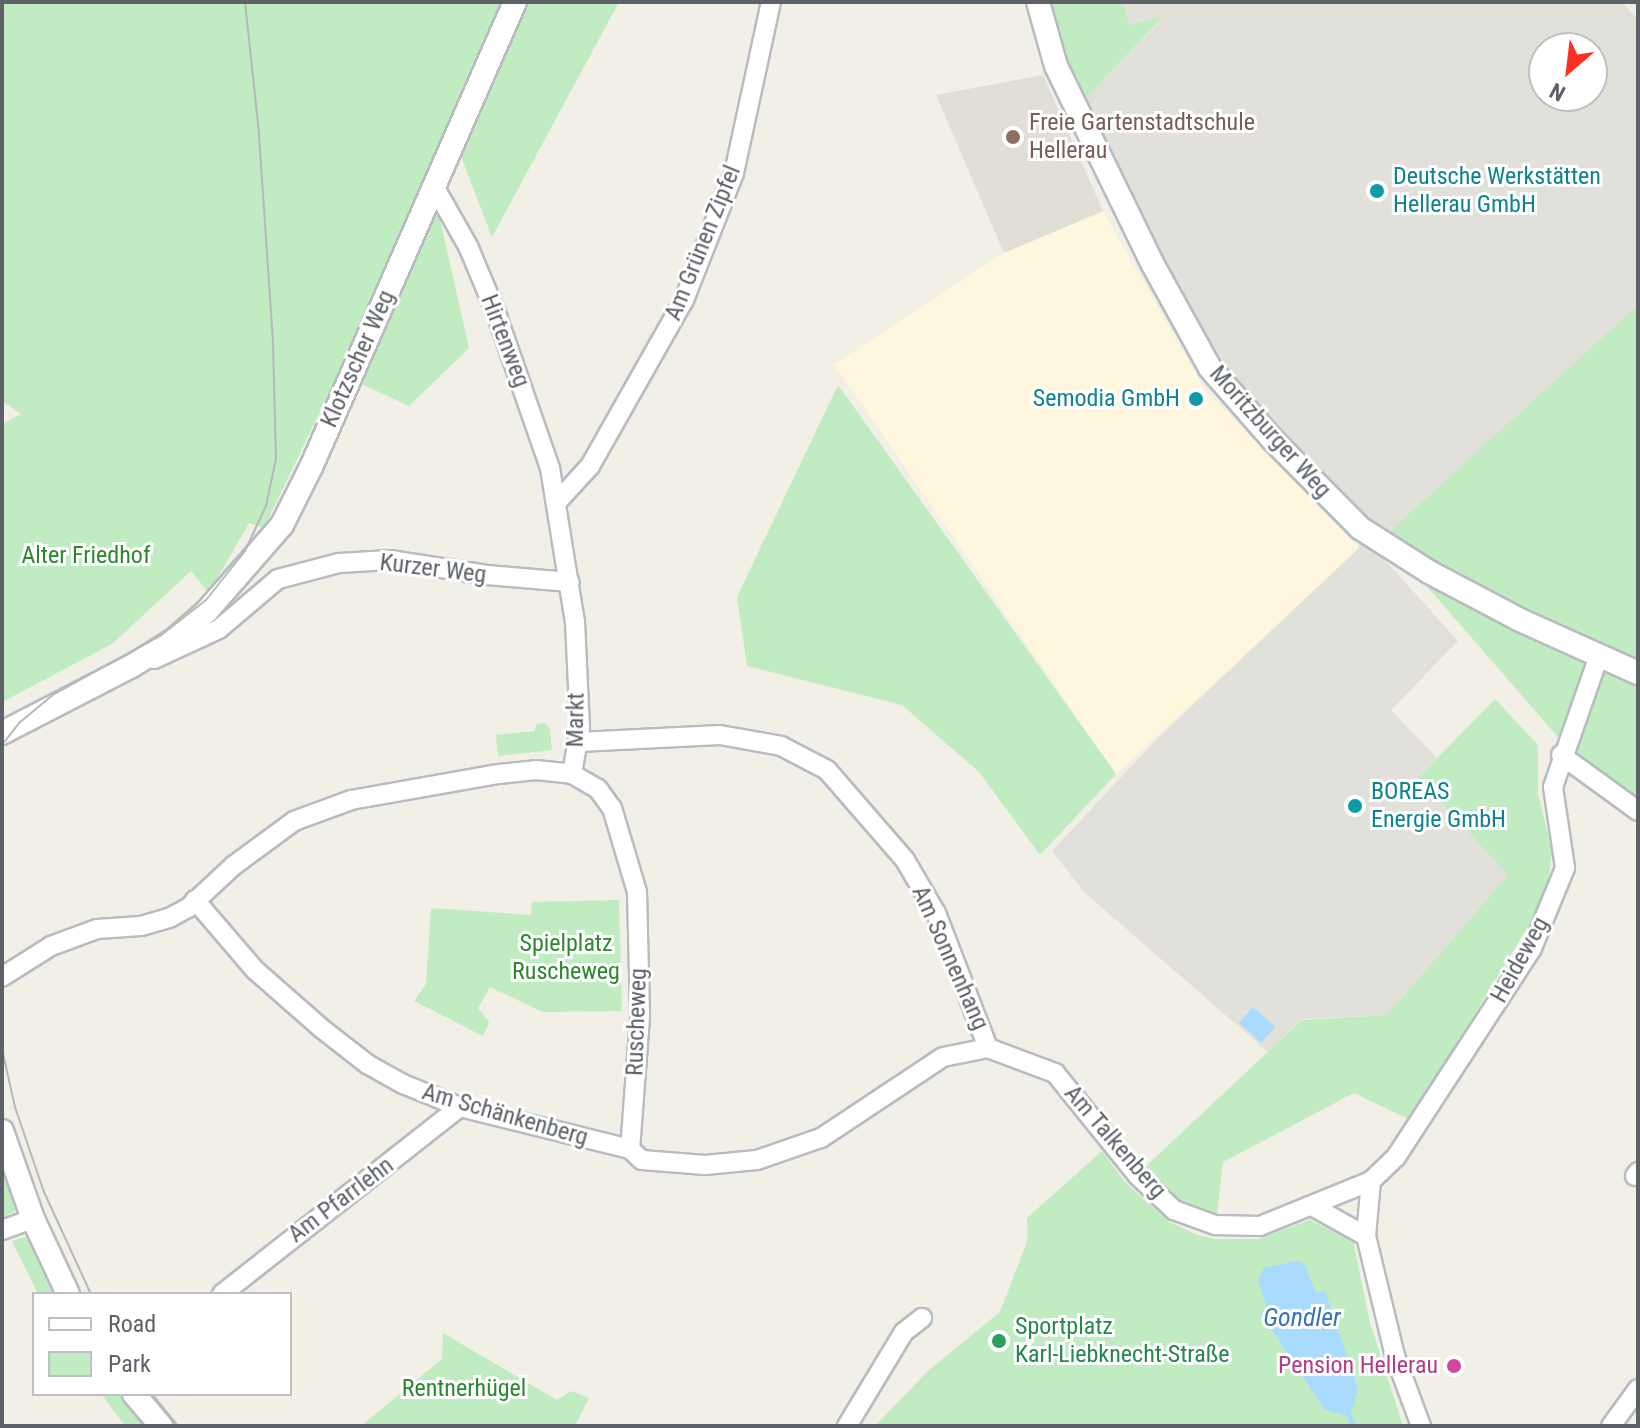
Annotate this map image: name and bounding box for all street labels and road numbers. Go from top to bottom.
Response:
street label: Am Grünen Zipfel [659,161,747,325]
street label: Klotzscher Weg [315,286,401,432]
street label: Hirtenweg [474,291,536,391]
street label: Moritzburger Weg [1203,360,1337,504]
street label: Kurzer Weg [378,548,488,590]
street label: Markt [561,692,591,748]
street label: Am Sonnenhang [905,882,995,1034]
street label: Heideweg [1485,912,1555,1008]
street label: Ruscheweg [621,968,653,1076]
street label: Am Schänkenberg [419,1078,591,1152]
street label: Am Talkenberg [1058,1079,1172,1205]
street label: Am Pfarrlehn [283,1151,399,1249]

